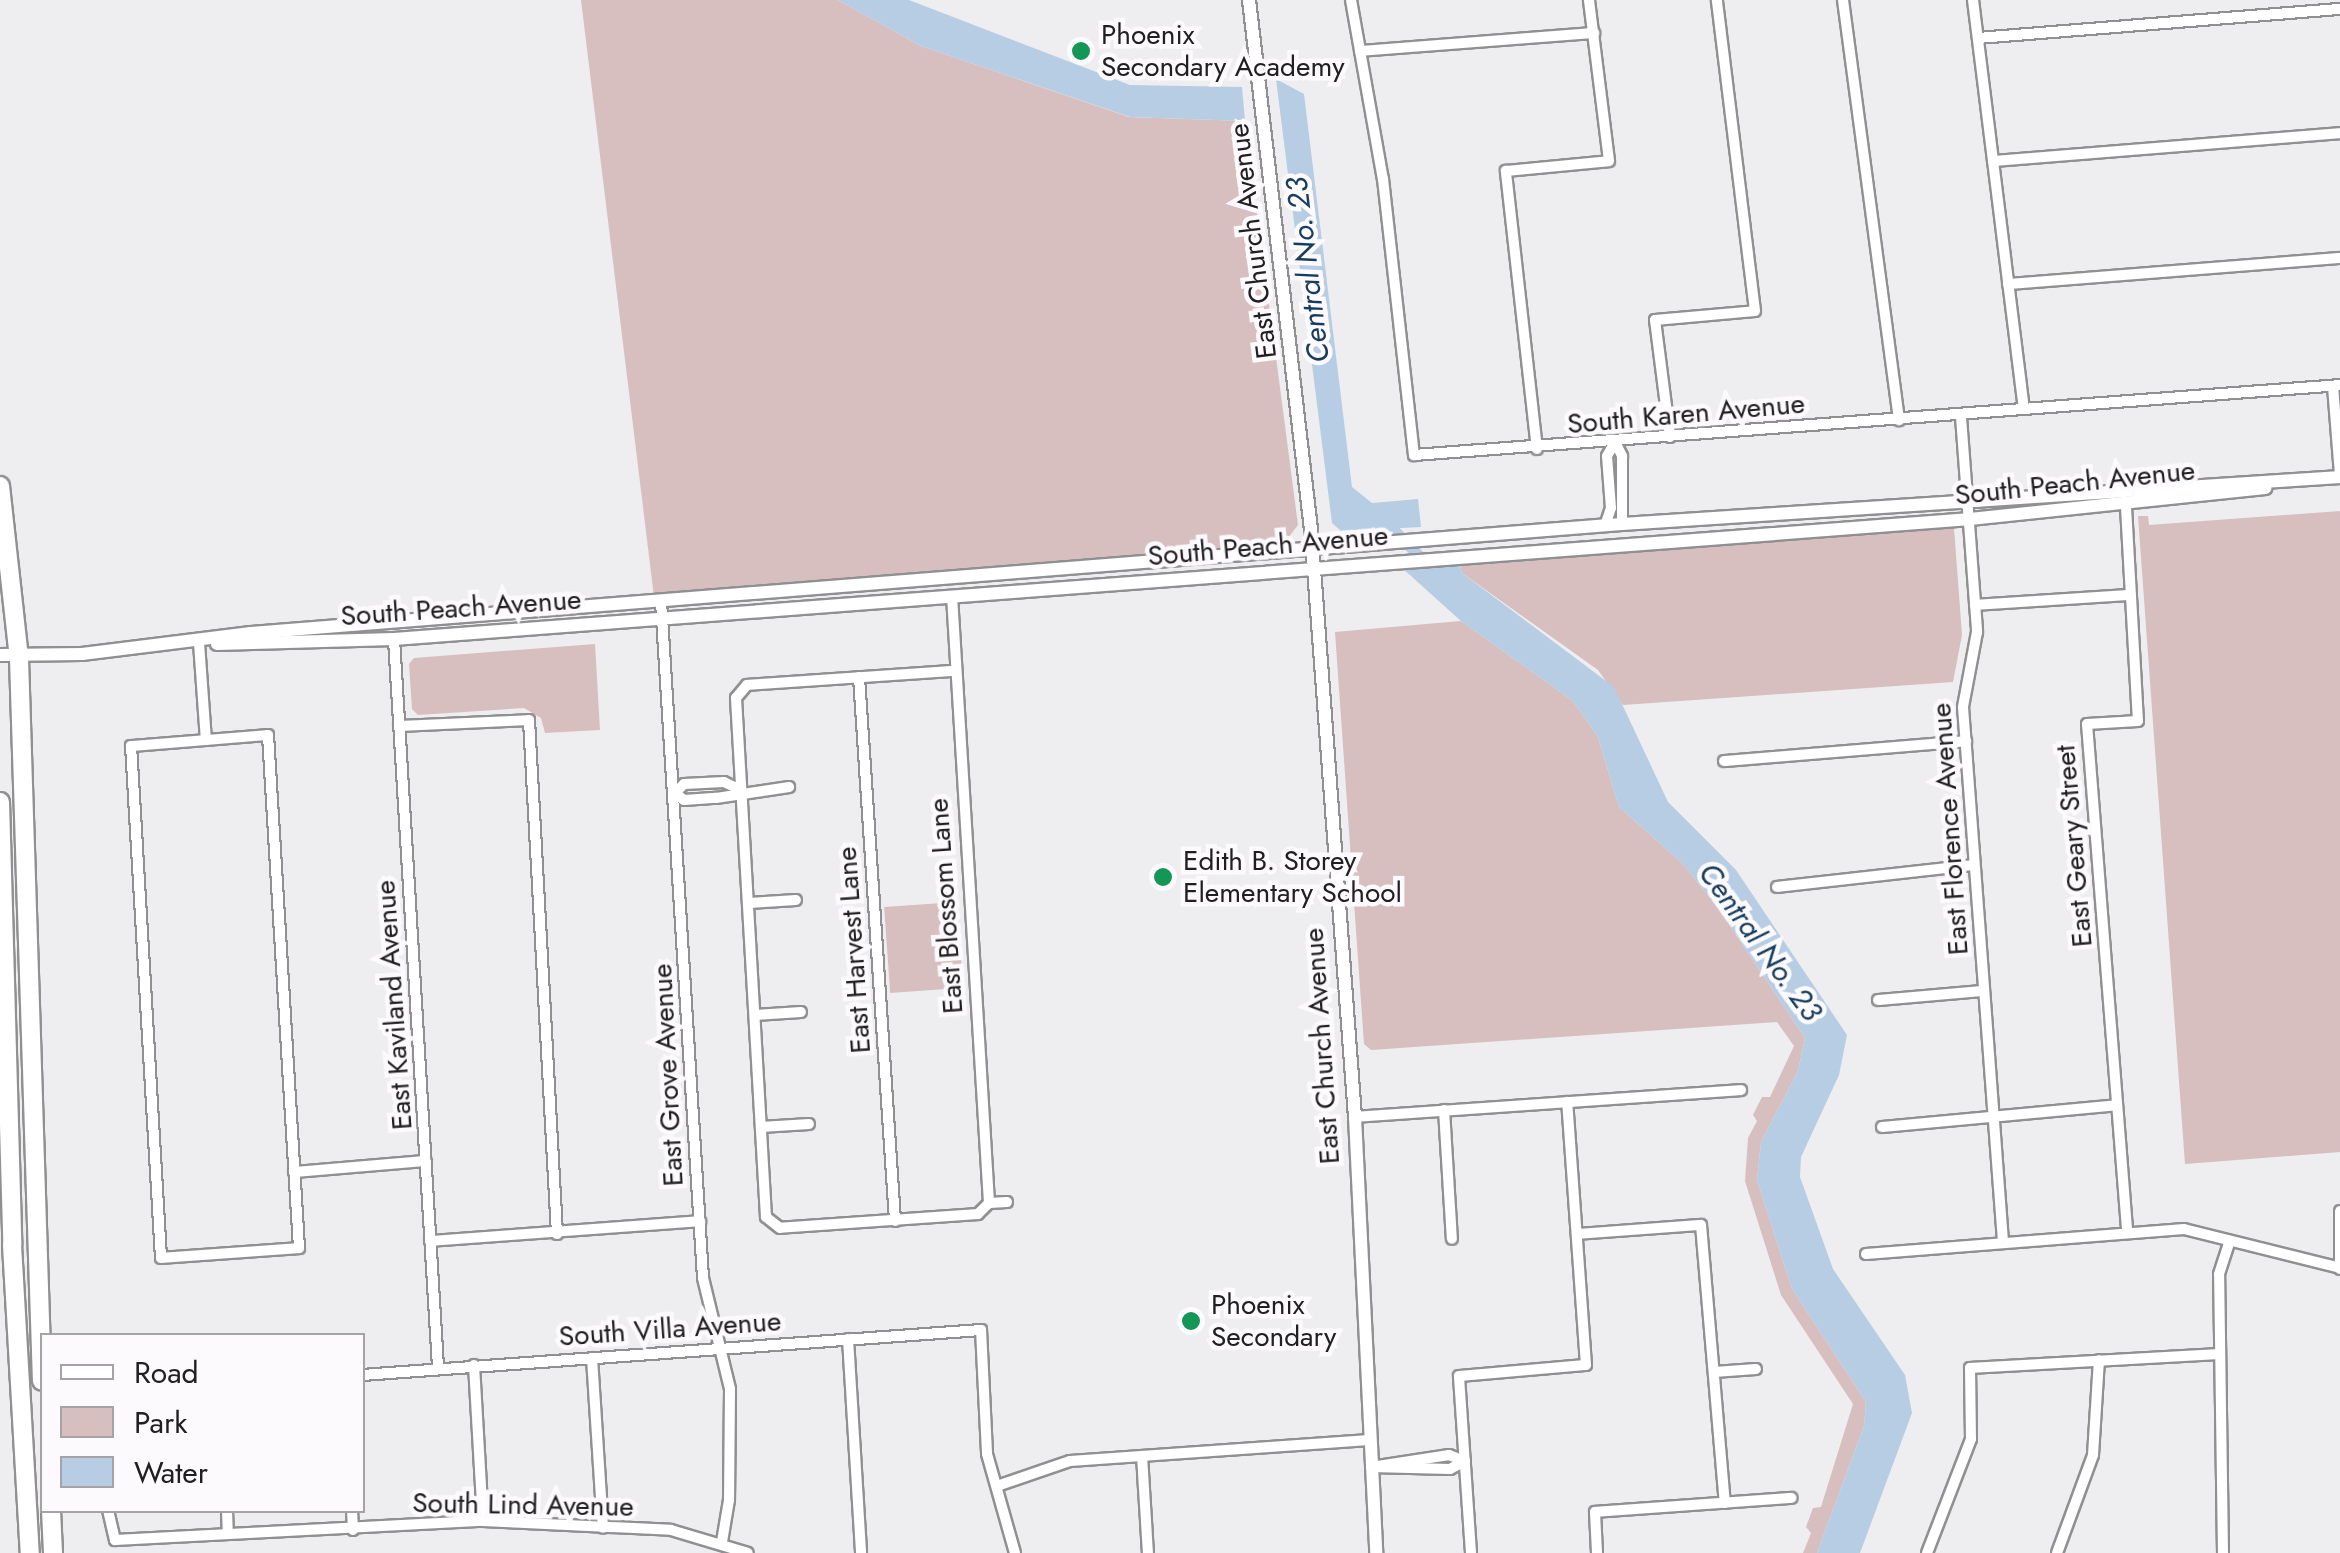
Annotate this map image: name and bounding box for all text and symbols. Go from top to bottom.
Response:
place label: Phoenix Secondary Academy [1101,18,1344,84]
marker: Phoenix Secondary Academy [1070,40,1092,62]
street label: East Church Avenue [1222,121,1284,361]
water label: Central No. 23 [1279,175,1337,365]
street label: South Karen Avenue [1566,387,1806,441]
street label: South Peach Avenue [1953,454,2197,512]
street label: South Peach Avenue [1146,519,1390,573]
street label: South Peach Avenue [339,583,583,633]
street label: East Florence Avenue [1924,702,1976,956]
street label: East Geary Street [2048,744,2100,948]
street label: East Blossom Lane [922,797,970,1015]
place label: Edith B. Storey Elementary School [1183,844,1402,910]
street label: East Harvest Lane [830,846,878,1054]
water label: Central No. 23 [1691,856,1829,1028]
marker: Edith B. Storey Elementary School [1152,866,1174,888]
street label: East Kaviland Avenue [369,879,419,1131]
street label: East Church Avenue [1297,927,1347,1165]
street label: East Grove Avenue [645,963,691,1187]
place label: Phoenix Secondary [1211,1288,1336,1354]
street label: South Villa Avenue [558,1304,782,1354]
marker: Phoenix Secondary [1180,1310,1202,1332]
legend [40,1333,365,1513]
text: Road [134,1351,199,1394]
text: Park [134,1401,187,1444]
text: Water [134,1451,208,1494]
street label: South Lind Avenue [412,1486,634,1524]

